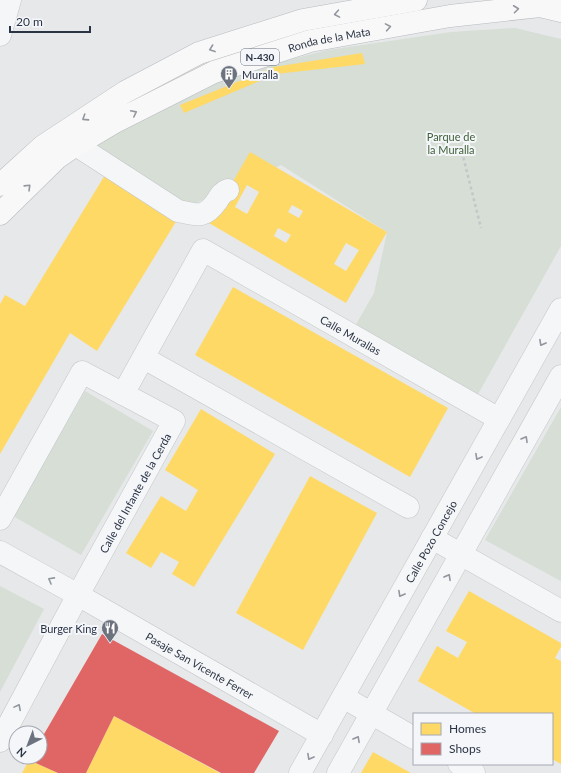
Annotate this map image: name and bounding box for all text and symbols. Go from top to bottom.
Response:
one-way arrow [513,5,519,14]
scale bar [10,8,90,34]
one-way arrow [334,9,340,18]
text: 20 m [16,14,43,29]
one-way arrow [385,23,391,32]
street label: Ronda de la Mata [286,24,371,54]
one-way arrow [208,44,215,53]
road number: N-430 [241,49,279,65]
building icon: Muralla [219,64,239,89]
place label: Muralla [242,68,278,81]
one-way arrow [129,110,137,117]
one-way arrow [83,113,90,120]
park label: Parque de la Muralla [427,130,475,156]
one-way arrow [23,184,31,192]
street label: Calle Murallas [318,312,384,357]
one-way arrow [539,339,546,346]
street label: Calle del Infante de la Cerda [97,431,173,555]
one-way arrow [520,436,528,443]
one-way arrow [476,453,483,460]
street label: Calle Pozo Concejo [402,498,459,585]
one-way arrow [443,573,450,581]
one-way arrow [48,577,55,585]
one-way arrow [398,590,405,598]
restaurant icon: Burger King [100,618,120,643]
place label: Burger King [40,622,97,635]
street label: Pasaje San Vicente Ferrer [144,629,256,701]
one-way arrow [14,704,21,711]
legend [413,713,553,765]
text: Homes [449,721,486,736]
north arrow [8,725,48,765]
one-way arrow [352,736,360,743]
text: Shops [449,741,481,756]
text: N [13,745,28,760]
one-way arrow [307,752,314,760]

